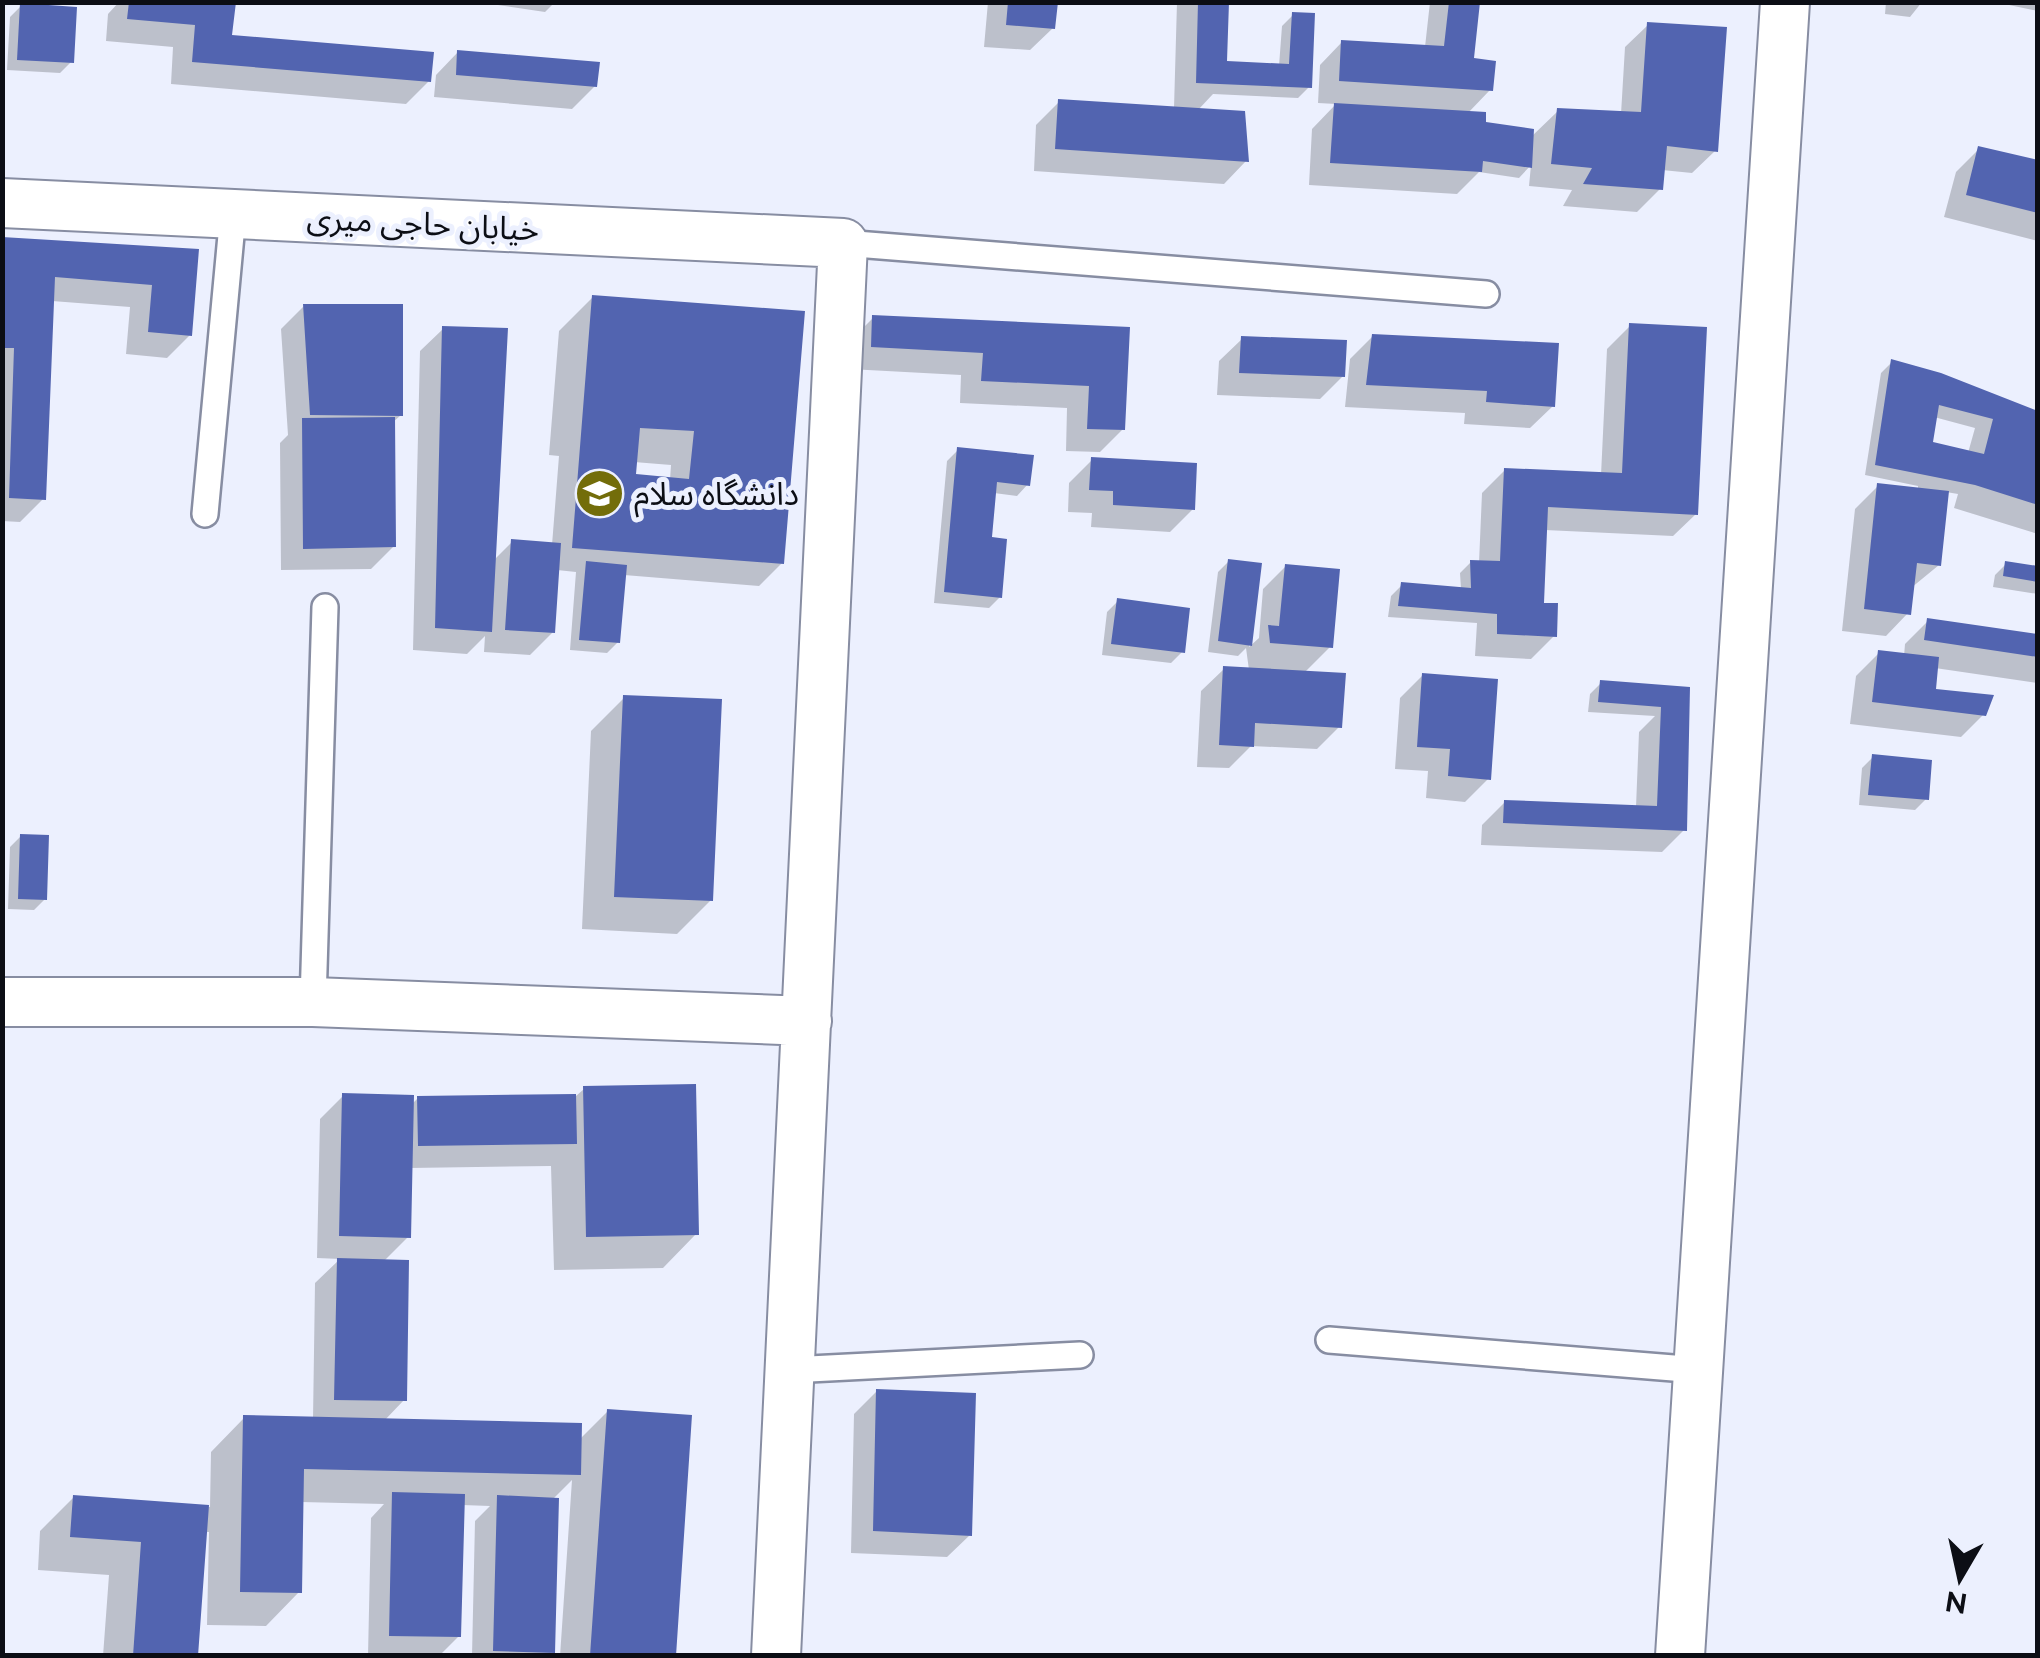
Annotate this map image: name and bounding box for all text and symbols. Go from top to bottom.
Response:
street label: خیابان حاجی میری [306,198,540,249]
school or university icon: دانشگاه سلام [573,467,625,519]
place label: دانشگاه سلام [634,475,799,518]
north arrow [1910,1528,2010,1628]
text: N [1943,1584,1969,1620]

